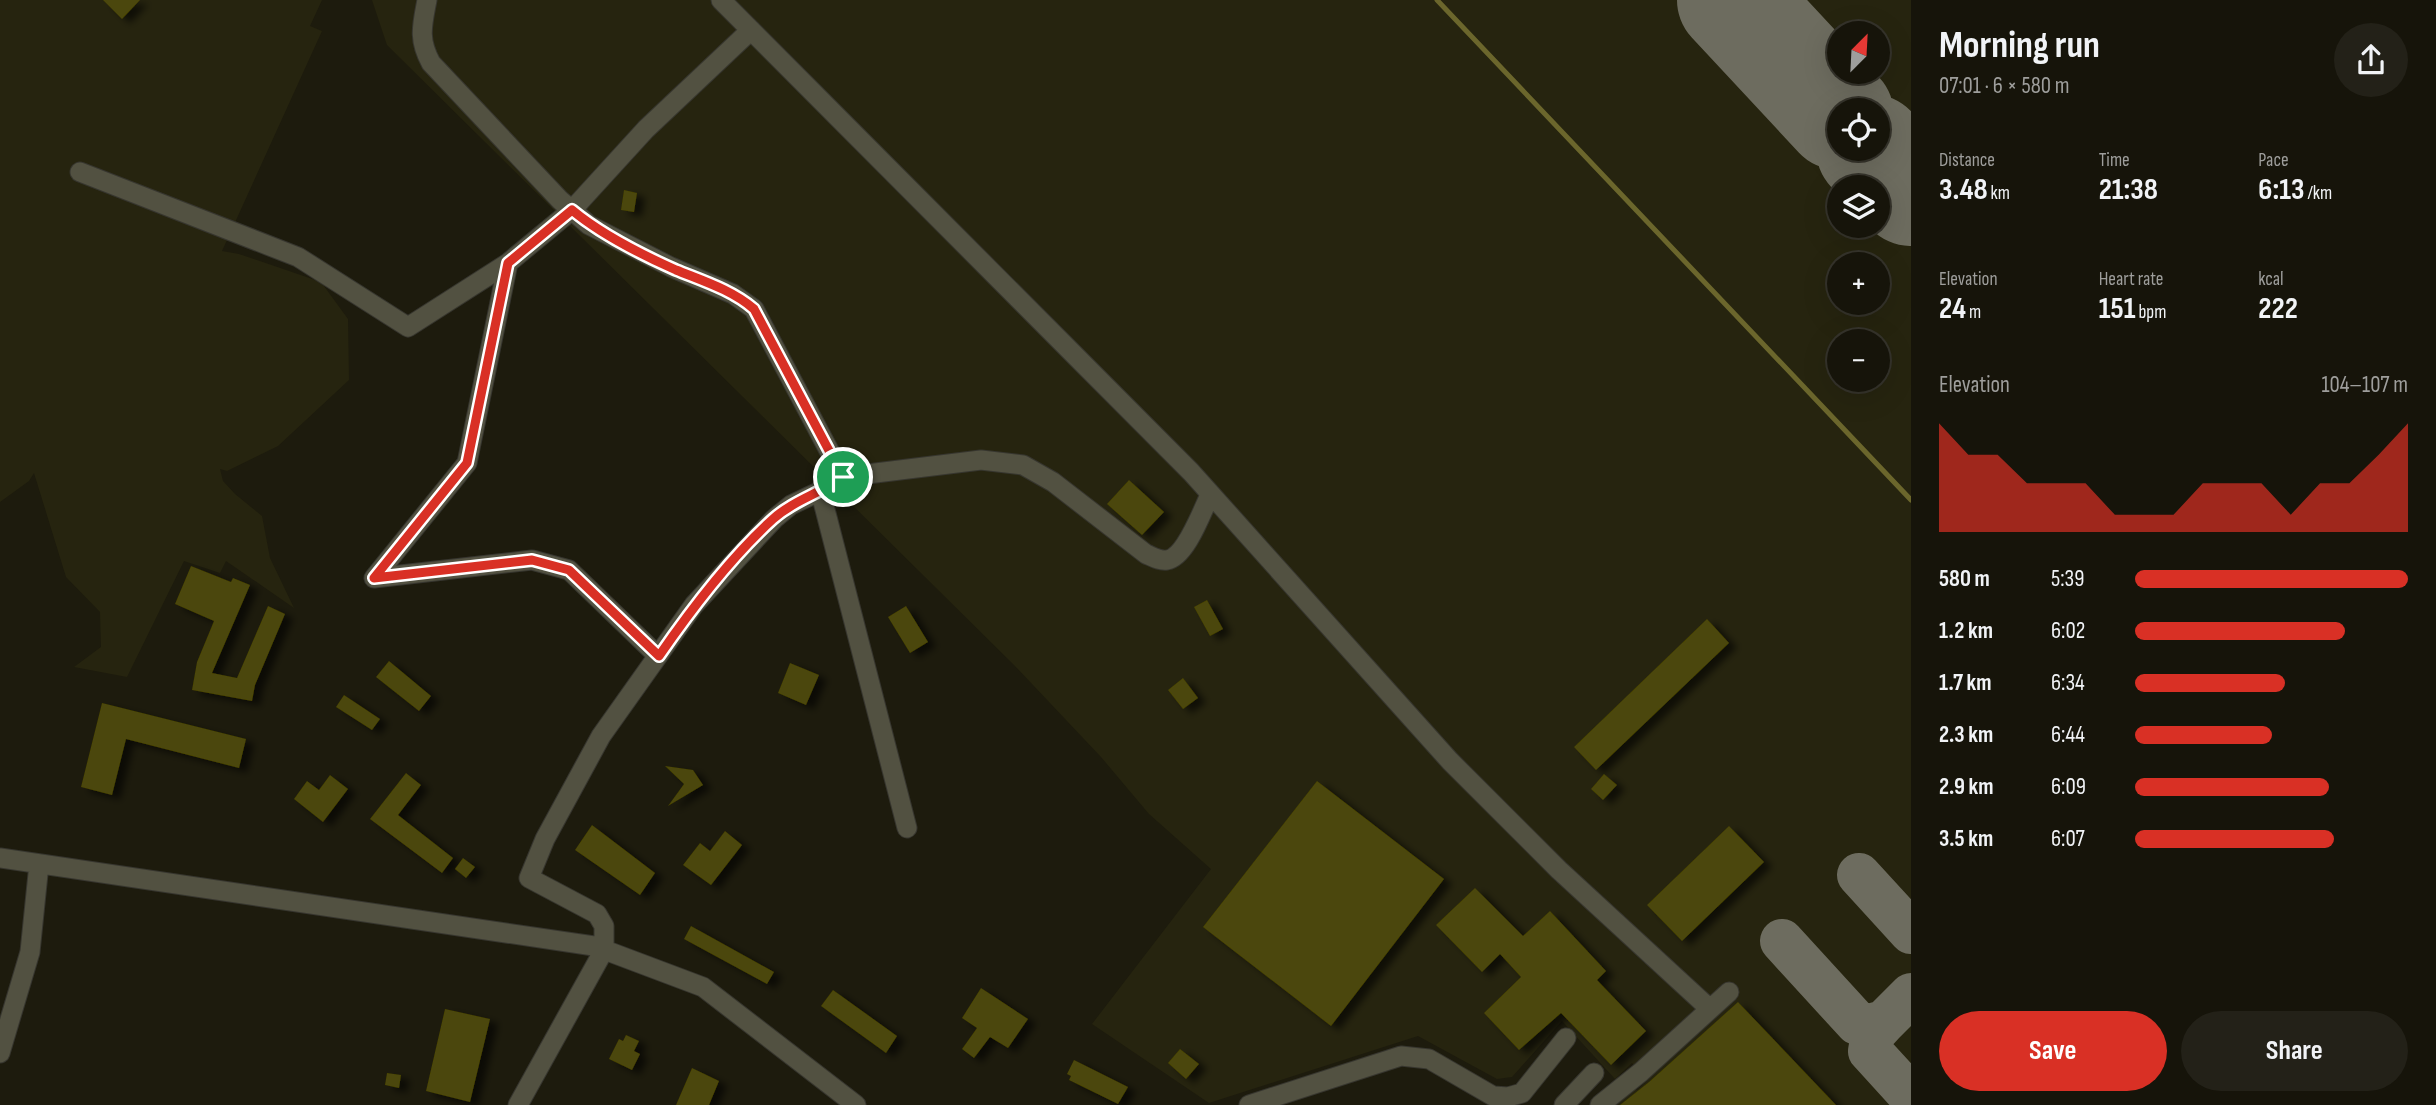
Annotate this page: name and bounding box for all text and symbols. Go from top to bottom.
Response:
north arrow [1827,21,1890,84]
map controls [1827,21,1890,392]
text: Morning run [1939,23,2100,68]
button: share [2334,23,2408,97]
text: 07:01 · 6 × 580 m [1939,72,2069,100]
button: locate [1827,98,1890,161]
text: Distance [1939,149,1995,172]
text: Time [2099,149,2130,172]
text: Pace [2258,149,2289,172]
text: 3.48 [1939,172,1988,208]
text: 21:38 [2099,172,2158,208]
text: 6:13 [2258,172,2304,208]
button: layers [1827,175,1890,238]
text: km [1988,182,2010,205]
text: /km [2304,182,2332,205]
button: + [1827,252,1890,315]
text: Elevation [1939,268,1998,291]
text: Heart rate [2099,268,2164,291]
text: kcal [2258,268,2283,291]
text: 24 [1939,291,1966,327]
text: 151 [2099,291,2135,327]
text: 222 [2258,291,2298,327]
text: m [1966,301,1981,324]
text: bpm [2135,301,2166,324]
button: − [1827,329,1890,392]
text: Elevation [1939,371,2010,399]
text: 104–107 m [2321,371,2408,399]
pin [813,447,873,507]
icon: arrive [824,458,862,496]
text: 580 m [1939,565,1990,593]
text: 5:39 [2051,565,2084,593]
text: 1.2 km [1939,617,1993,645]
text: 6:02 [2051,617,2085,645]
text: 1.7 km [1939,669,1992,697]
text: 6:34 [2051,669,2085,697]
text: 2.3 km [1939,721,1993,749]
text: 6:44 [2051,721,2085,749]
text: 2.9 km [1939,773,1993,801]
text: 6:09 [2051,773,2086,801]
text: 3.5 km [1939,825,1993,853]
text: 6:07 [2051,825,2085,853]
button: Save [1939,1011,2167,1091]
button: Share [2181,1011,2408,1091]

